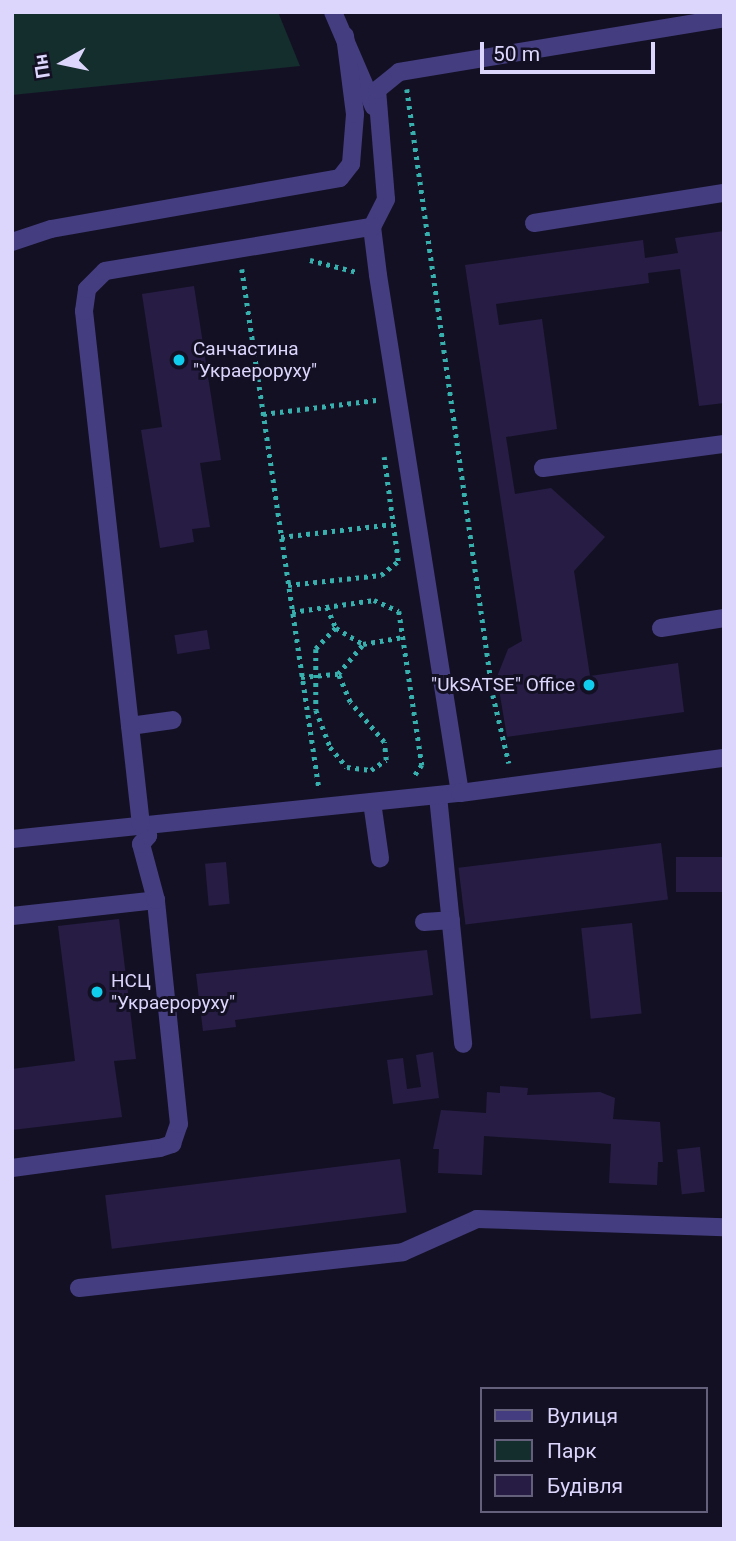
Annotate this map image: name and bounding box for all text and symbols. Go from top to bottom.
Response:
north arrow [28,28,98,98]
scale bar [484,28,659,72]
text: 50 m [493,42,540,66]
text: Пн [29,53,55,80]
place label: Санчастина "Украероруху" [193,338,317,382]
marker: Санчастина "Украероруху" [171,352,187,368]
place label: "UkSATSE" Office [431,674,575,696]
marker: "UkSATSE" Office [581,677,597,693]
place label: НСЦ "Украероруху" [111,970,235,1014]
marker: НСЦ "Украероруху" [89,984,105,1000]
legend [480,1387,708,1513]
text: Вулиця [547,1404,618,1428]
text: Парк [547,1439,597,1463]
text: Будівля [547,1474,623,1498]

